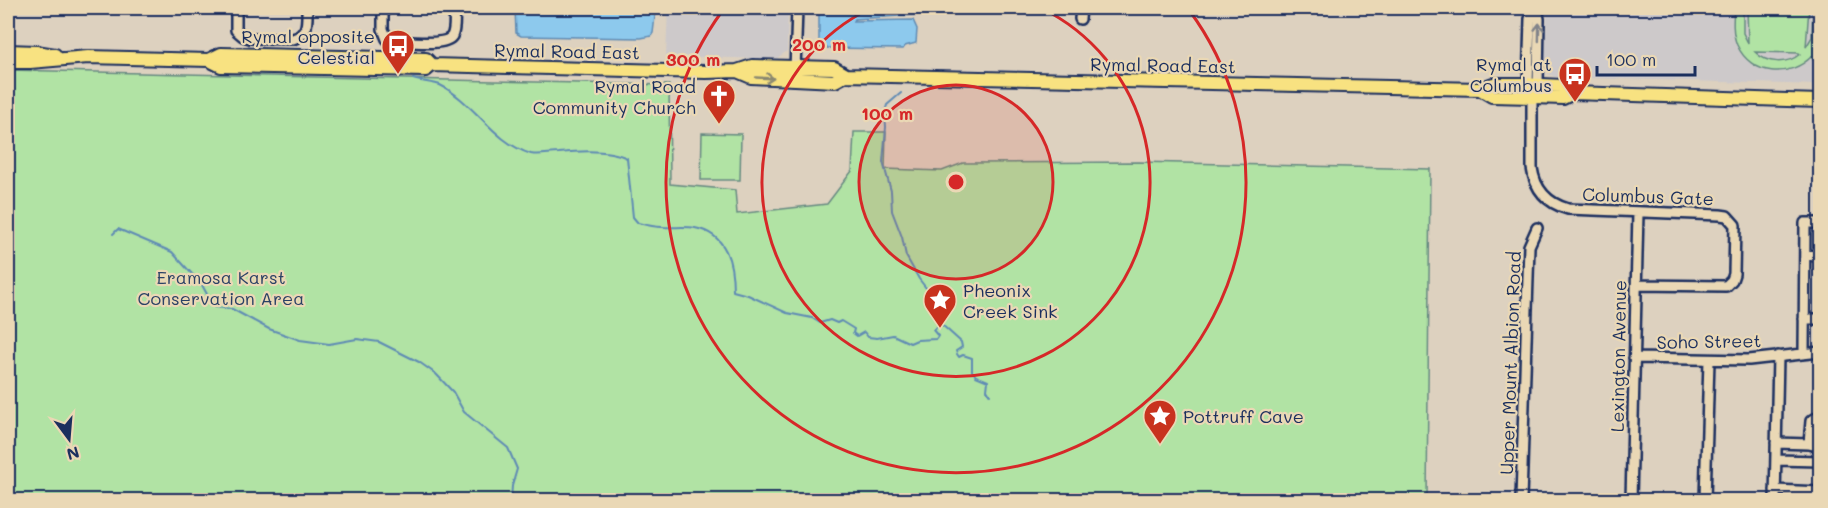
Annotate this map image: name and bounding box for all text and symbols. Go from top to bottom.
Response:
one-way arrow [1533,22,1545,42]
place label: Rymal opposite Celestial [241,24,375,69]
bus stop icon: Rymal opposite Celestial [380,28,416,75]
text: 200 m [792,32,846,56]
street label: Rymal Road East [494,38,640,64]
scale bar [1597,39,1694,77]
text: 300 m [666,47,720,71]
text: 100 m [1606,47,1656,71]
street label: Rymal Road East [1090,52,1236,78]
place label: Rymal at Columbus [1470,52,1552,97]
bus stop icon: Rymal at Columbus [1557,56,1593,103]
one-way arrow [755,72,775,83]
place label: Rymal Road Community Church [533,74,696,119]
church icon: Rymal Road Community Church [701,78,737,125]
text: 100 m [861,101,913,125]
centre of rings [946,172,966,192]
street label: Columbus Gate [1582,182,1714,210]
street label: Upper Mount Albion Road [1494,251,1526,475]
park label: Eramosa Karst Conservation Area [138,265,304,310]
place label: Pheonix Creek Sink [963,278,1058,323]
street label: Lexington Avenue [1605,280,1631,432]
place icon: Pheonix Creek Sink [922,282,958,329]
street label: Soho Street [1656,328,1762,354]
place icon: Pottruff Cave [1142,398,1178,445]
place label: Pottruff Cave [1183,404,1304,428]
north arrow [39,409,99,469]
text: N [65,442,82,466]

